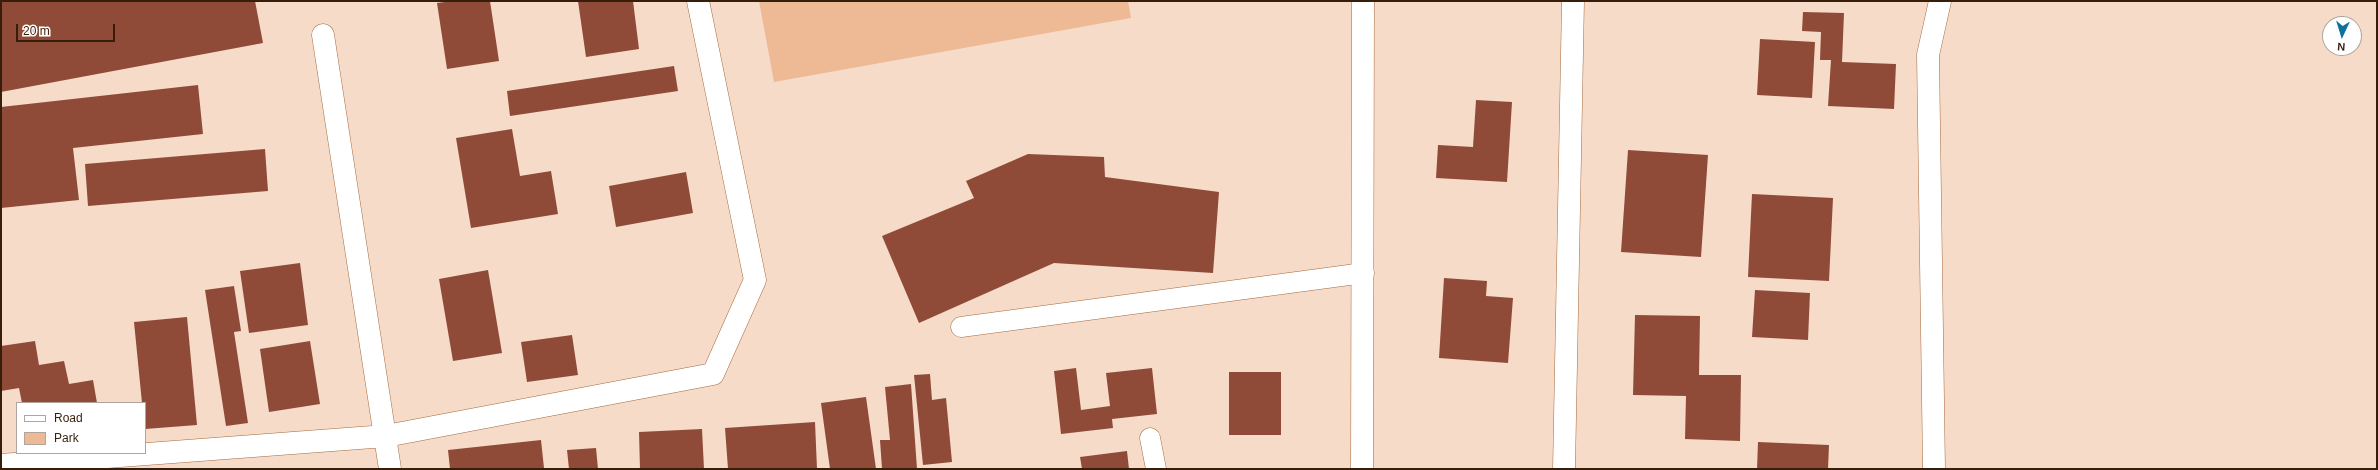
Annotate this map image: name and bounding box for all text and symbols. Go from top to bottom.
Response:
scale bar [18,16,117,42]
north arrow [2322,16,2362,56]
text: 20 m [23,24,50,38]
text: N [2337,41,2346,53]
legend [16,402,146,454]
text: Road [54,411,83,425]
text: Park [54,431,79,445]

